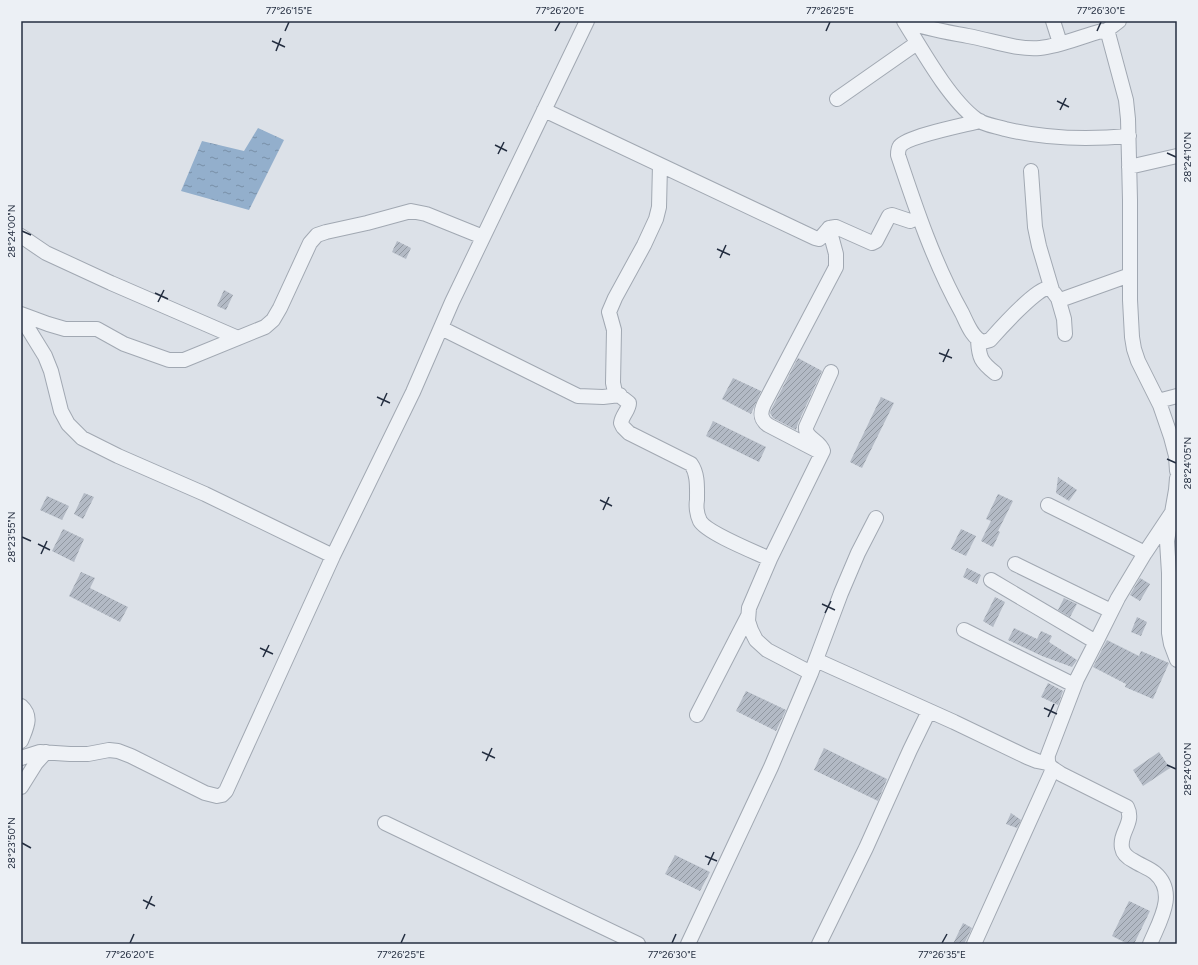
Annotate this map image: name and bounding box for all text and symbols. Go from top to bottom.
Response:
text: 77°26'15"E [266,4,312,17]
text: 77°26'20"E [536,4,584,17]
text: 77°26'25"E [806,4,854,17]
text: 77°26'30"E [1077,4,1125,17]
text: 28°24'10"N [1181,132,1194,182]
text: 28°24'00"N [5,205,18,257]
text: 28°24'05"N [1181,437,1194,489]
text: 28°23'55"N [5,512,18,562]
text: 28°24'00"N [1181,743,1194,795]
text: 28°23'50"N [5,817,18,869]
text: 77°26'20"E [106,948,154,961]
text: 77°26'25"E [377,948,425,961]
text: 77°26'30"E [648,948,696,961]
text: 77°26'35"E [918,948,966,961]

